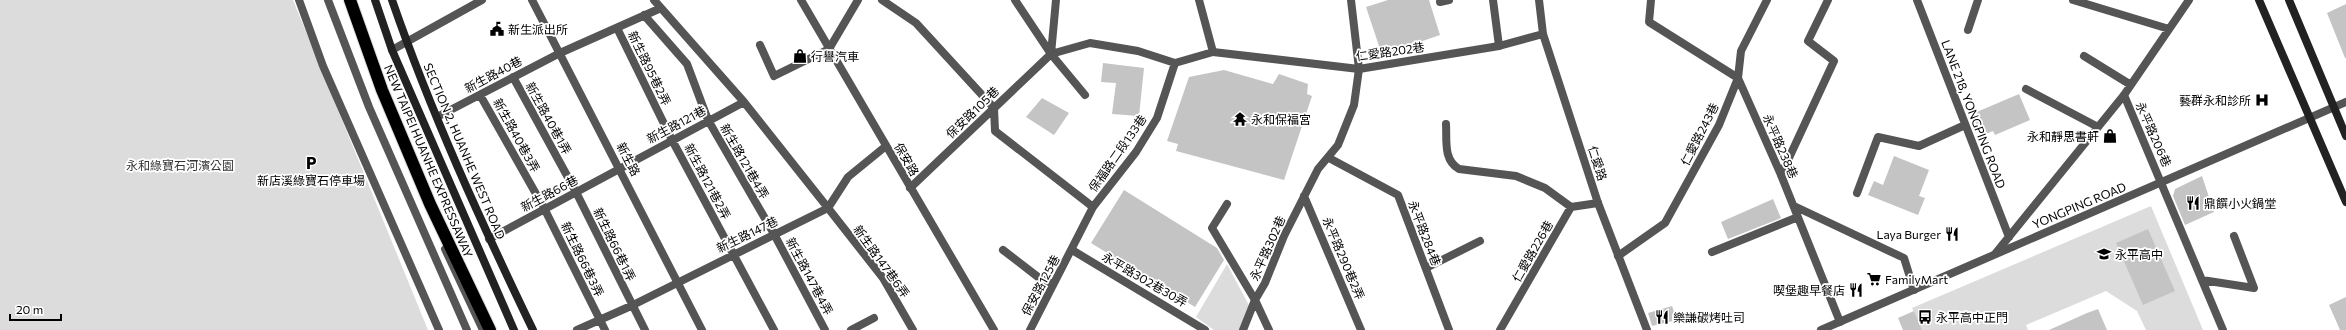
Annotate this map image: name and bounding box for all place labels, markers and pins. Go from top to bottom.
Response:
public building icon: 新生派出所 [489,21,505,37]
place label: 新生派出所 [508,22,568,36]
shop icon: 行譽汽車 [792,48,808,64]
place label: 行譽汽車 [811,49,859,63]
hospital icon: 藝群永和診所 [2254,92,2270,108]
place label: 藝群永和診所 [2179,93,2251,107]
temple icon: 永和保福宮 [1232,111,1248,127]
place label: 永和保福宮 [1251,112,1311,126]
shop icon: 永和靜思書軒 [2102,128,2118,144]
place label: 永和靜思書軒 [2027,129,2099,143]
parking icon: 新店溪綠寶石停車場 [303,155,319,171]
place label: 新店溪綠寶石停車場 [257,173,365,187]
restaurant icon: 鼎饌小火鍋堂 [2185,195,2201,211]
place label: 鼎饌小火鍋堂 [2204,196,2276,210]
restaurant icon: Laya Burger [1944,226,1960,242]
place label: Laya Burger [1877,227,1941,241]
school or university icon: 永平高中 [2096,246,2112,262]
place label: 永平高中 [2115,247,2163,261]
supermarket icon: FamilyMart [1866,271,1882,287]
place label: FamilyMart [1885,272,1948,286]
restaurant icon: 喫堡趣早餐店 [1848,282,1864,298]
place label: 喫堡趣早餐店 [1773,283,1845,297]
restaurant icon: 樂謙碳烤吐司 [1654,309,1670,325]
bus stop icon: 永平高中正門 [1917,309,1933,325]
place label: 樂謙碳烤吐司 [1673,310,1745,324]
place label: 永平高中正門 [1936,310,2008,324]

